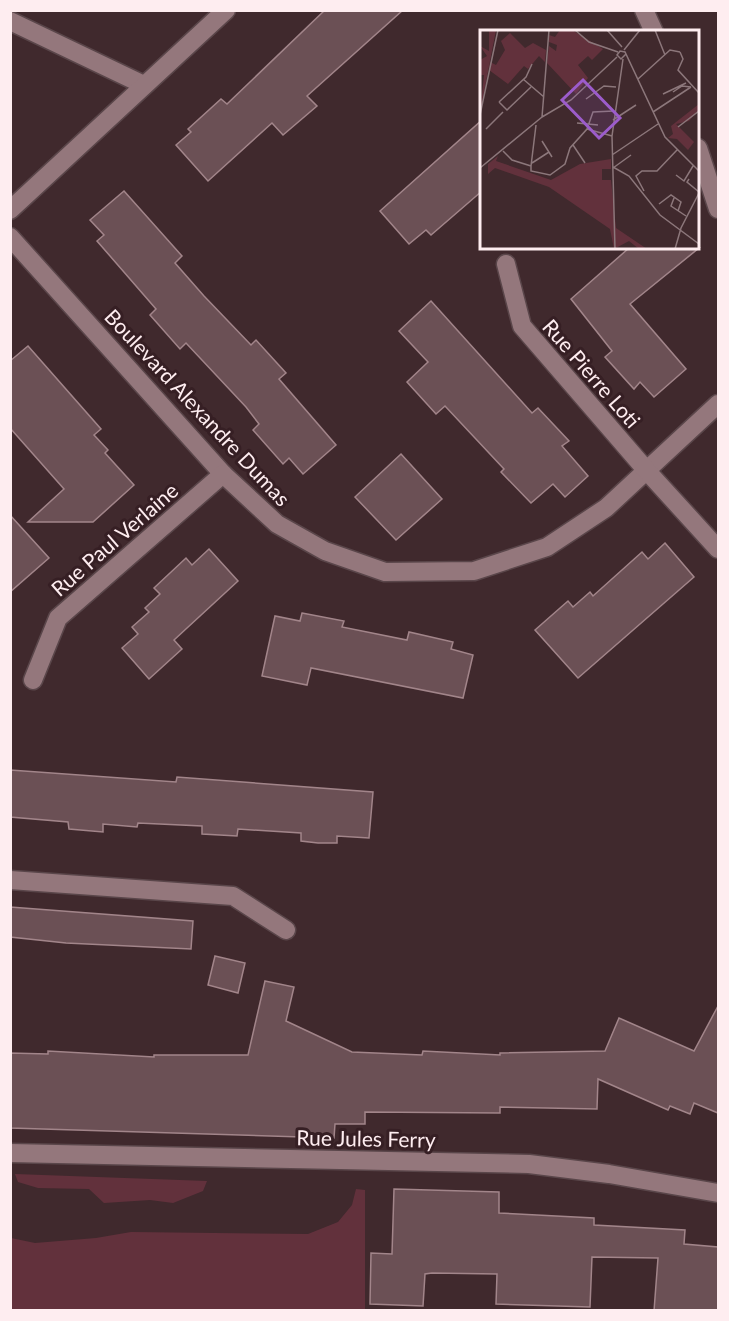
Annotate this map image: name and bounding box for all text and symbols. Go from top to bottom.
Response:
inset map [480,30,699,249]
street label: Boulevard Alexandre Dumas [100,303,296,511]
street label: Rue Pierre Loti [538,314,646,432]
street label: Rue Paul Verlaine [46,477,182,601]
street label: Rue Jules Ferry [296,1124,436,1152]

